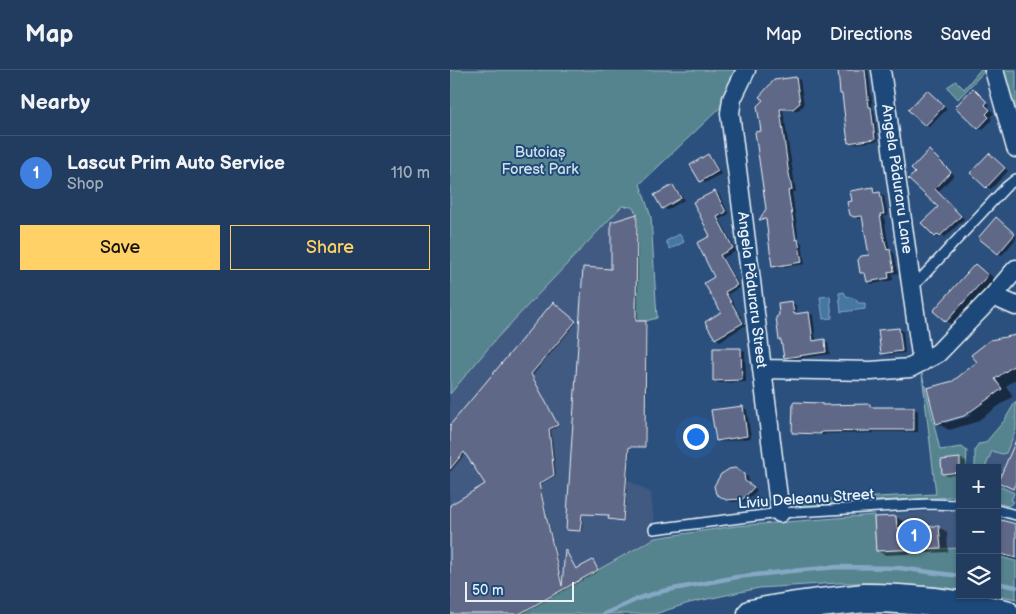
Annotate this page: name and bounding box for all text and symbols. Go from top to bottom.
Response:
text: Map [25,20,73,49]
text: Map [766,24,802,45]
text: Directions [830,24,912,45]
text: Saved [940,24,991,45]
text: Nearby [20,90,90,115]
street label: Angela Păduraru Lane [877,103,917,255]
park label: Butoiaș Forest Park [501,143,579,179]
text: Lascut Prim Auto Service [67,152,285,175]
text: 1 [33,164,39,183]
text: 110 m [391,164,430,183]
text: Shop [67,175,104,194]
street label: Angela Păduraru Street [733,211,771,370]
button: Save [20,225,220,270]
button: Share [230,225,430,270]
your location [683,424,709,450]
map controls [956,464,1001,599]
button: + [956,464,1001,509]
street label: Liviu Deleanu Street [737,485,875,513]
button: − [956,509,1001,554]
pin: 1 [898,517,930,555]
button: layers [956,554,1001,599]
scale bar [465,579,574,602]
text: 50 m [472,582,504,599]

